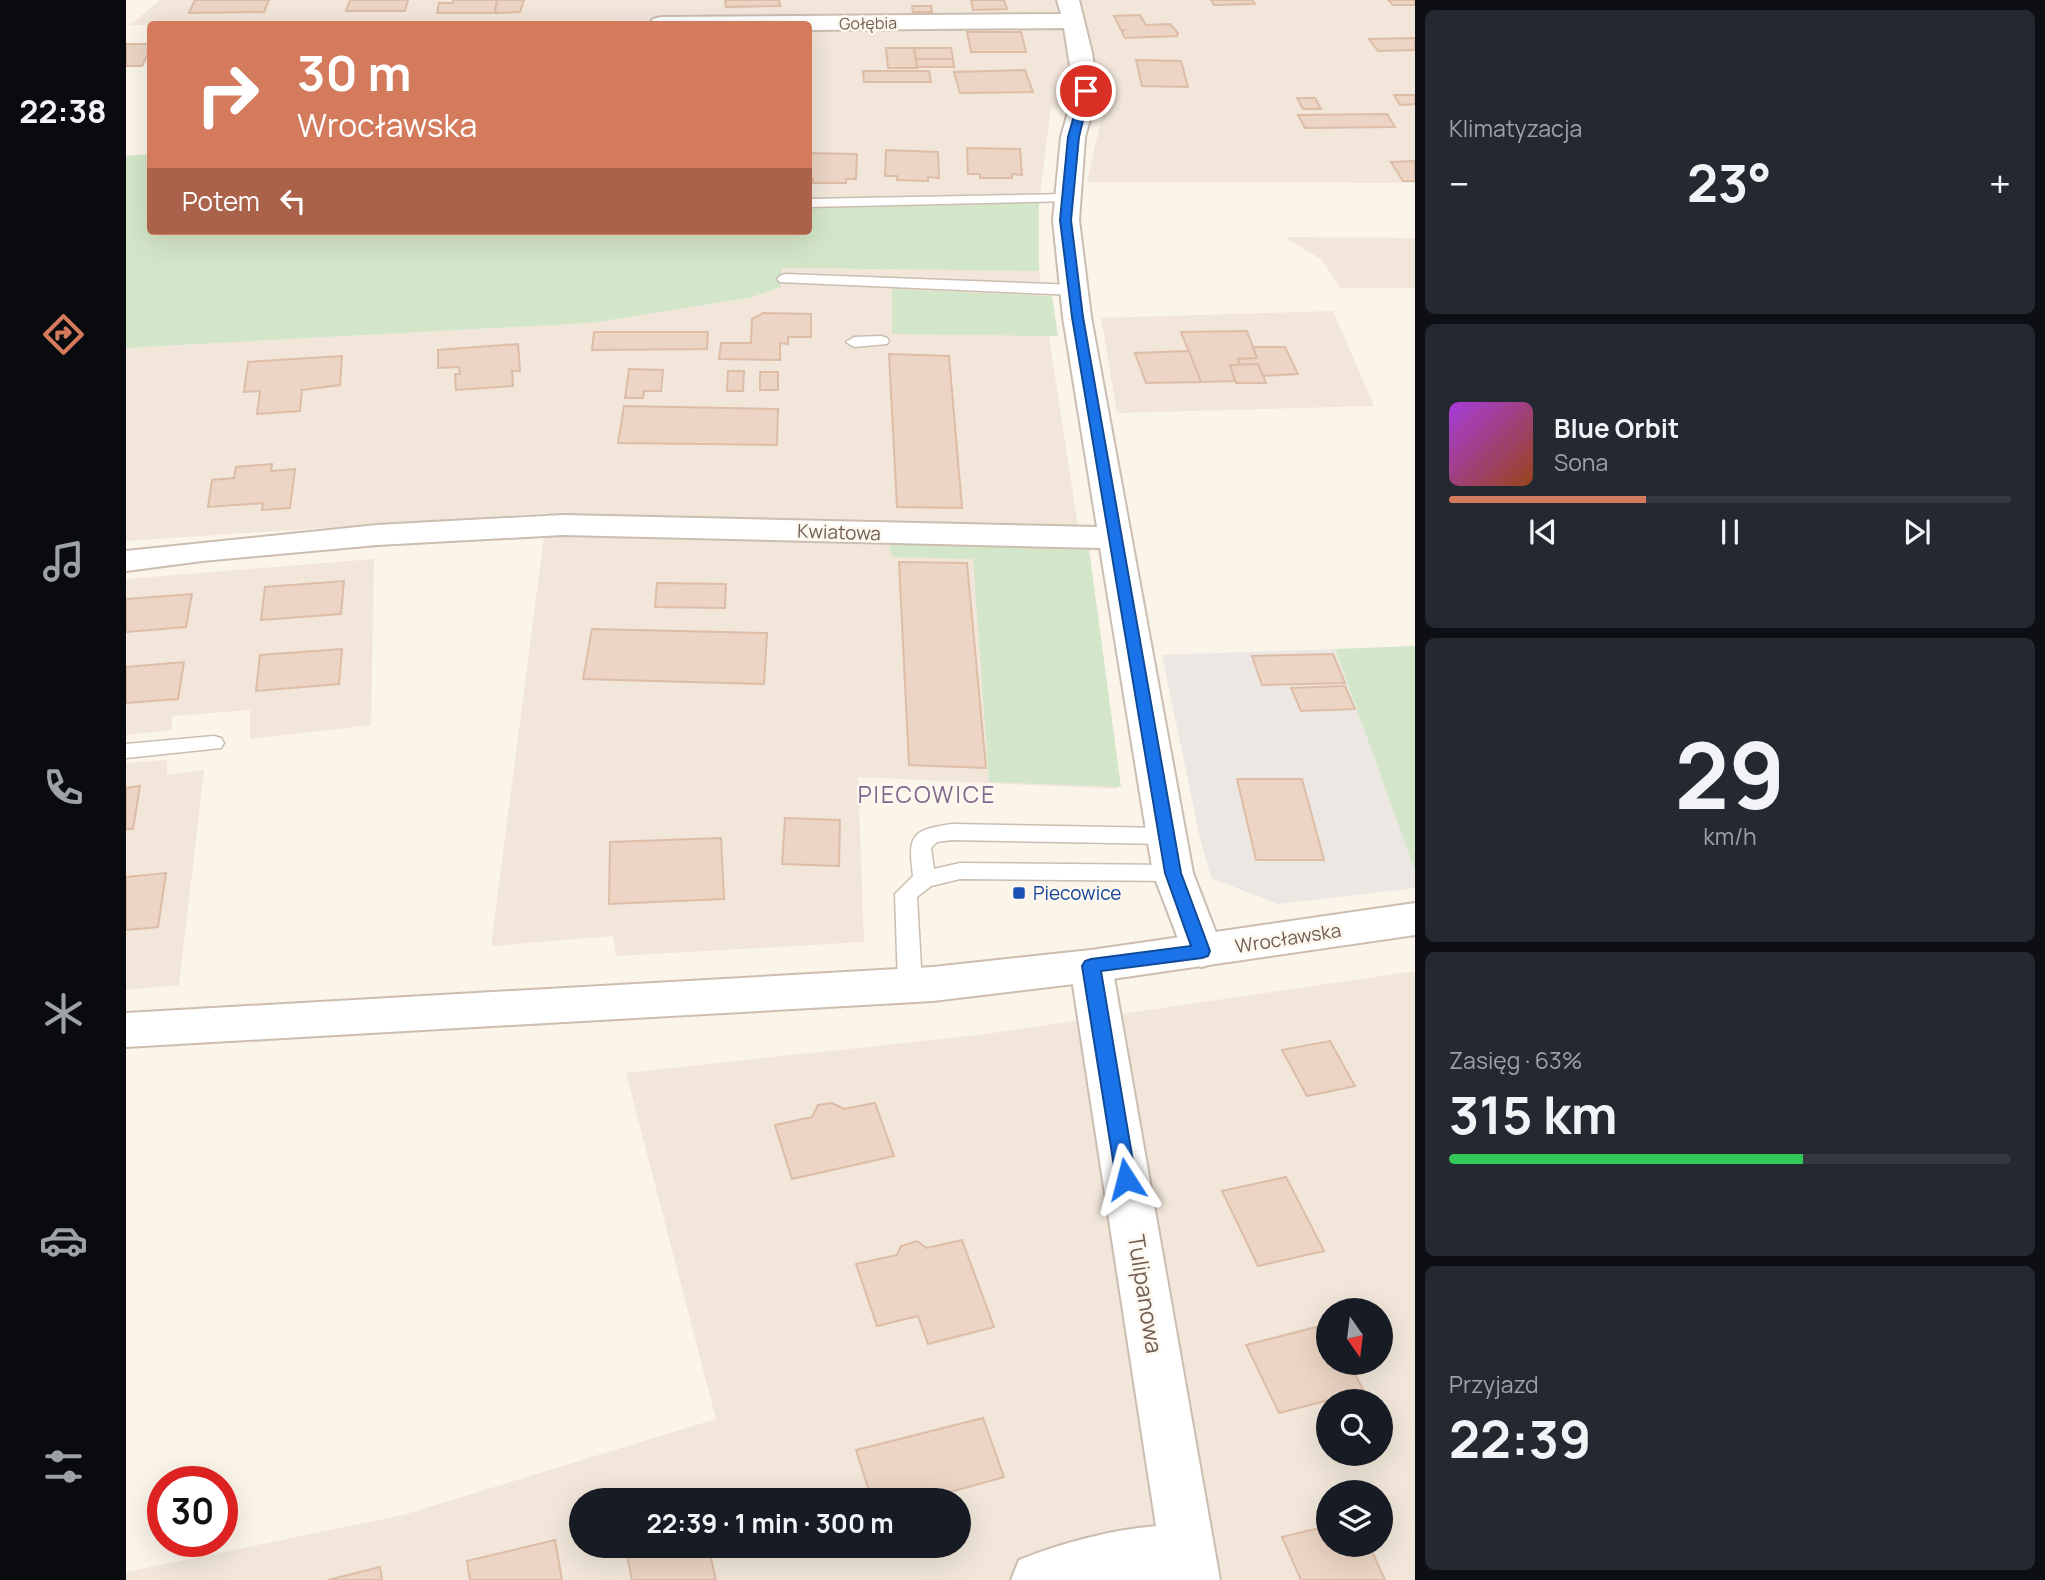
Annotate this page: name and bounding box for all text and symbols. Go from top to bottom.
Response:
street label: Gołębia [839,11,897,35]
text: 30 m [297,39,412,106]
icon: right [182,49,273,140]
pin [1056,61,1116,121]
icon: arrive [1067,72,1105,110]
text: 22:38 [19,89,107,133]
text: Wrocławska [297,103,477,147]
text: Klimatyzacja [1449,112,1582,144]
text: 23° [1687,147,1772,218]
text: − [1449,157,1470,209]
text: + [1989,157,2011,209]
icon: left [274,182,312,220]
text: Potem [182,183,260,219]
icon: directions [39,310,88,359]
text: Blue Orbit [1554,410,1679,446]
text: Sona [1554,446,1608,478]
icon: previous [1524,513,1562,551]
icon: pause [1711,513,1749,551]
icon: next [1898,513,1936,551]
street label: Kwiatowa [797,518,881,546]
icon: music [39,537,88,586]
text: 29 [1675,712,1785,836]
icon: phone [39,763,88,812]
district label: PIECOWICE [858,778,996,810]
text: km/h [1703,820,1757,852]
place label: Piecowice [1033,880,1121,906]
marker: Piecowice [1011,885,1027,901]
street label: Wrocławska [1233,917,1343,959]
icon: climate [39,989,88,1038]
text: Zasięg · 63% [1449,1044,1583,1076]
text: 315 km [1449,1079,1618,1150]
position arrow [1089,1142,1163,1216]
icon: car [39,1216,88,1265]
street label: Tulipanowa [1121,1232,1171,1356]
north arrow [1316,1298,1393,1376]
map controls [1316,1298,1393,1557]
text: Przyjazd [1449,1368,1539,1400]
button: search [1316,1389,1393,1466]
text: 22:39 [1449,1403,1591,1474]
icon: filters [39,1442,88,1491]
speed limit sign: 30 [147,1466,238,1557]
button: layers [1316,1480,1393,1557]
text: 22:39 · 1 min · 300 m [646,1505,894,1541]

